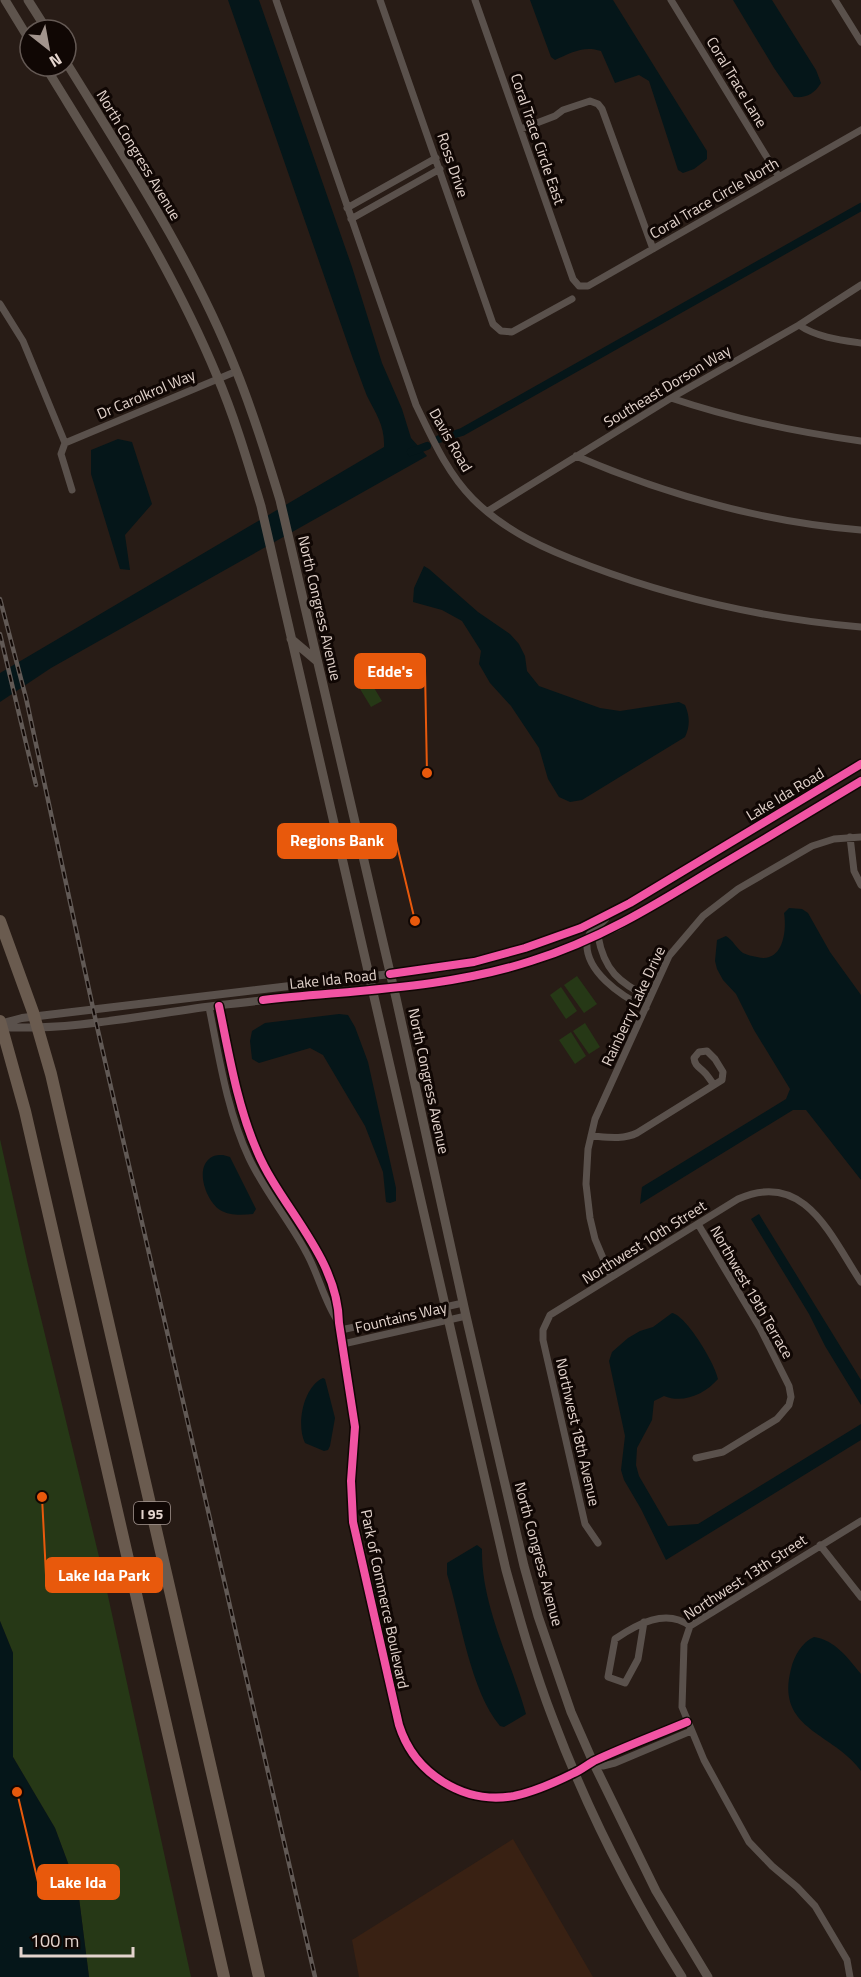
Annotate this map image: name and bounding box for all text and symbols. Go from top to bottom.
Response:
north arrow [18,18,78,78]
street label: Coral Trace Lane [701,32,773,132]
text: N [45,48,67,74]
street label: Coral Trace Circle East [505,70,571,208]
street label: North Congress Avenue [91,86,187,224]
street label: Ross Drive [431,130,475,200]
street label: Coral Trace Circle North [645,152,783,244]
street label: Southeast Dorson Way [599,339,735,433]
street label: Dr Carolkrol Way [93,363,199,425]
street label: Davis Road [423,404,479,476]
street label: North Congress Avenue [292,533,348,683]
callout: Edde's [355,654,425,688]
text: Edde's [367,659,413,683]
street label: Lake Ida Road [742,762,828,826]
callout: Regions Bank [278,824,396,858]
text: Regions Bank [290,828,385,852]
street label: Rainberry Lake Drive [595,942,671,1070]
street label: Lake Ida Road [288,963,378,995]
street label: North Congress Avenue [402,1006,456,1156]
street label: Northwest 10th Street [577,1194,711,1290]
street label: Northwest 19th Terrace [704,1221,800,1363]
street label: Fountains Way [353,1295,449,1339]
street label: Northwest 18th Avenue [550,1356,606,1508]
street label: North Congress Avenue [509,1479,569,1629]
road number: I 95 [134,1502,170,1524]
street label: Park of Commerce Boulevard [355,1507,415,1691]
street label: Northwest 13th Street [679,1528,812,1626]
callout: Lake Ida Park [46,1558,162,1592]
text: Lake Ida Park [58,1563,151,1587]
callout: Lake Ida [38,1865,119,1899]
text: Lake Ida [50,1870,106,1894]
scale bar [21,1920,134,1958]
text: 100 m [30,1927,79,1954]

